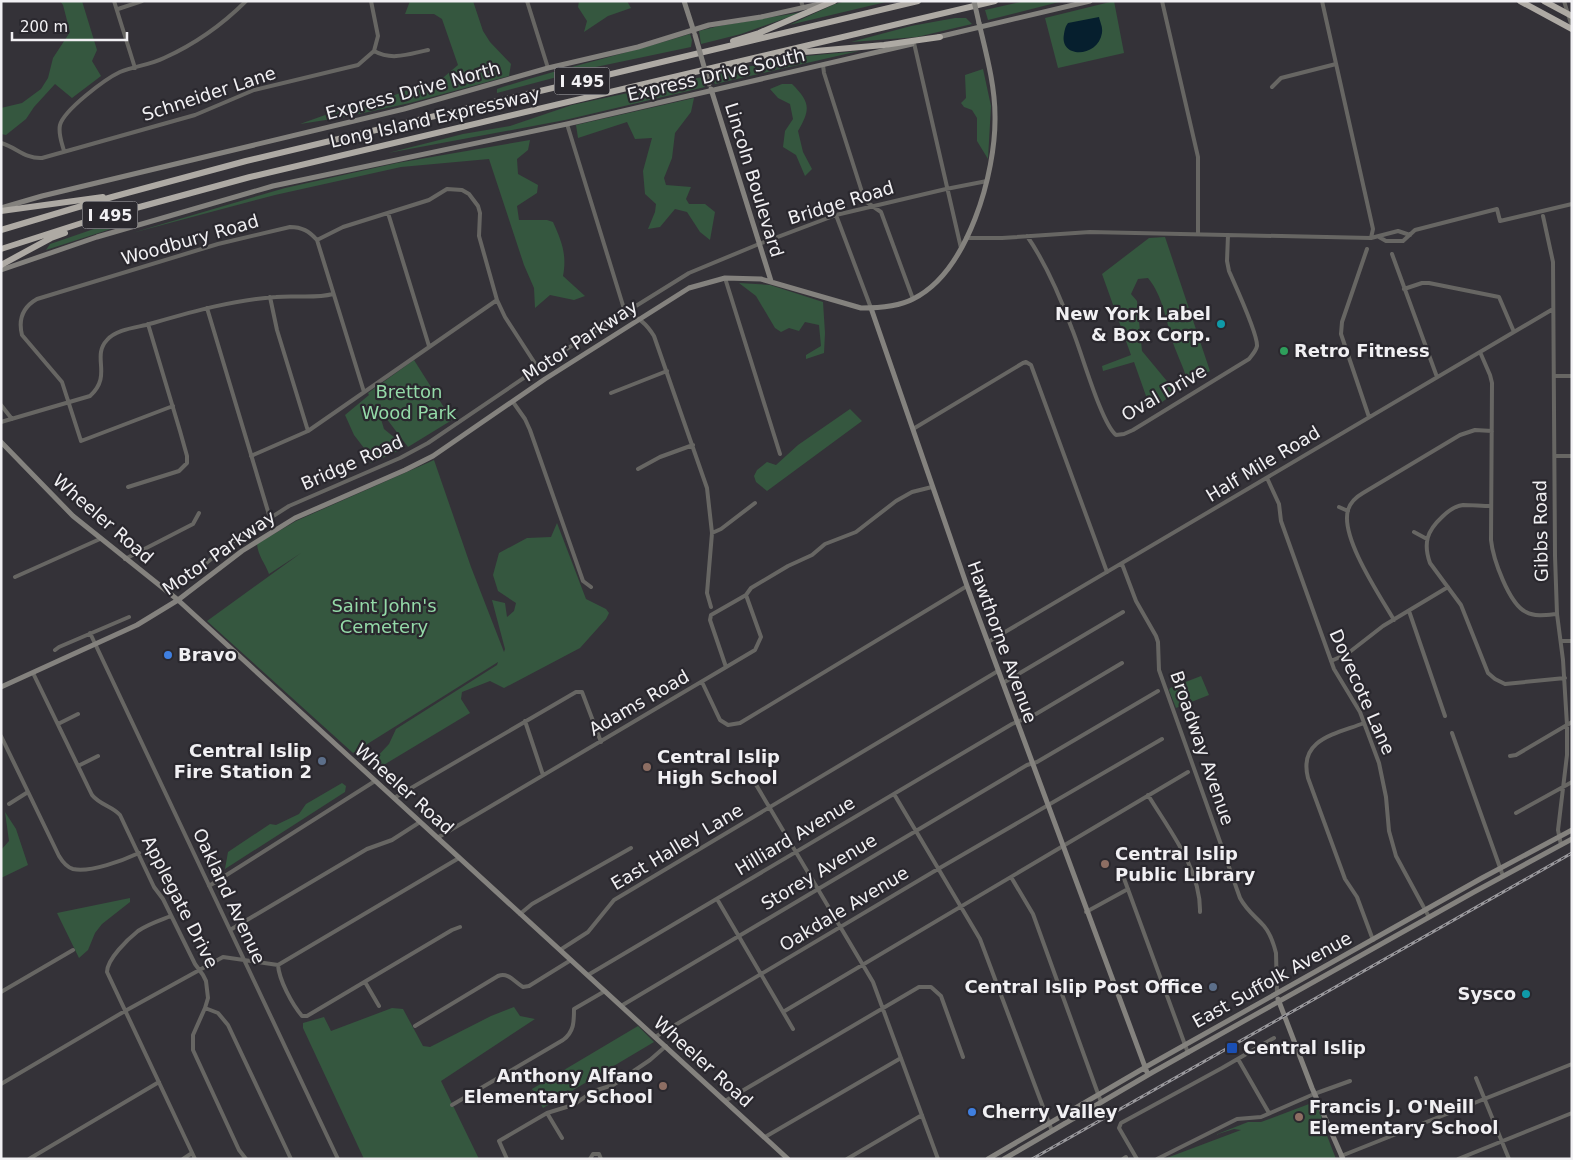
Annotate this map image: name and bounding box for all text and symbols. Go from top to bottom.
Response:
scale bar [12,10,128,42]
text: 200 m [20,18,68,36]
street label: Express Drive South [625,44,807,105]
street label: Express Drive North [323,57,503,124]
street label: Schneider Lane [139,62,278,125]
road number: I 495 [554,68,610,94]
street label: Long Island Expressway [328,83,542,152]
street label: Lincoln Boulevard [721,100,788,260]
street label: Bridge Road [785,176,896,229]
road number: I 495 [82,202,138,228]
street label: Woodbury Road [119,210,261,269]
street label: Motor Parkway [518,295,642,386]
place label: New York Label & Box Corp. [1055,303,1211,345]
marker: New York Label & Box Corp. [1215,318,1227,330]
place label: Retro Fitness [1294,340,1430,361]
marker: Retro Fitness [1278,345,1290,357]
street label: Oval Drive [1118,360,1210,425]
park label: Bretton Wood Park [362,381,457,423]
street label: Half Mile Road [1202,421,1323,506]
street label: Bridge Road [297,431,406,494]
street label: Wheeler Road [49,469,158,568]
street label: Gibbs Road [1529,480,1552,582]
street label: Motor Parkway [158,506,280,599]
street label: Hawthorne Avenue [963,558,1042,726]
park label: Saint John's Cemetery [331,595,437,637]
street label: Dovecote Lane [1325,626,1399,758]
place label: Bravo [178,644,237,665]
marker: Bravo [162,649,174,661]
street label: Adams Road [585,665,693,740]
street label: Broadway Avenue [1166,668,1239,828]
street label: Wheeler Road [351,739,458,838]
place label: Central Islip Fire Station 2 [174,740,312,782]
place label: Central Islip High School [657,746,780,788]
marker: Central Islip Fire Station 2 [316,755,328,767]
marker: Central Islip High School [641,761,653,773]
street label: Hilliard Avenue [731,792,858,880]
street label: East Halley Lane [607,799,746,894]
street label: Oakland Avenue [189,825,270,967]
street label: Storey Avenue [757,829,880,914]
street label: Applegate Drive [138,832,223,971]
place label: Central Islip Public Library [1115,843,1256,885]
marker: Central Islip Public Library [1099,858,1111,870]
street label: Oakdale Avenue [775,862,912,955]
street label: East Suffolk Avenue [1188,927,1355,1032]
place label: Central Islip Post Office [964,976,1203,997]
marker: Central Islip Post Office [1207,981,1219,993]
place label: Sysco [1458,983,1516,1004]
marker: Sysco [1520,988,1532,1000]
street label: Wheeler Road [650,1012,757,1111]
place label: Central Islip [1243,1037,1366,1058]
marker: Central Islip [1225,1041,1239,1055]
place label: Anthony Alfano Elementary School [464,1065,653,1107]
marker: Anthony Alfano Elementary School [657,1080,669,1092]
place label: Francis J. O'Neill Elementary School [1309,1096,1498,1138]
place label: Cherry Valley [982,1101,1118,1122]
marker: Cherry Valley [966,1106,978,1118]
marker: Francis J. O'Neill Elementary School [1293,1111,1305,1123]

